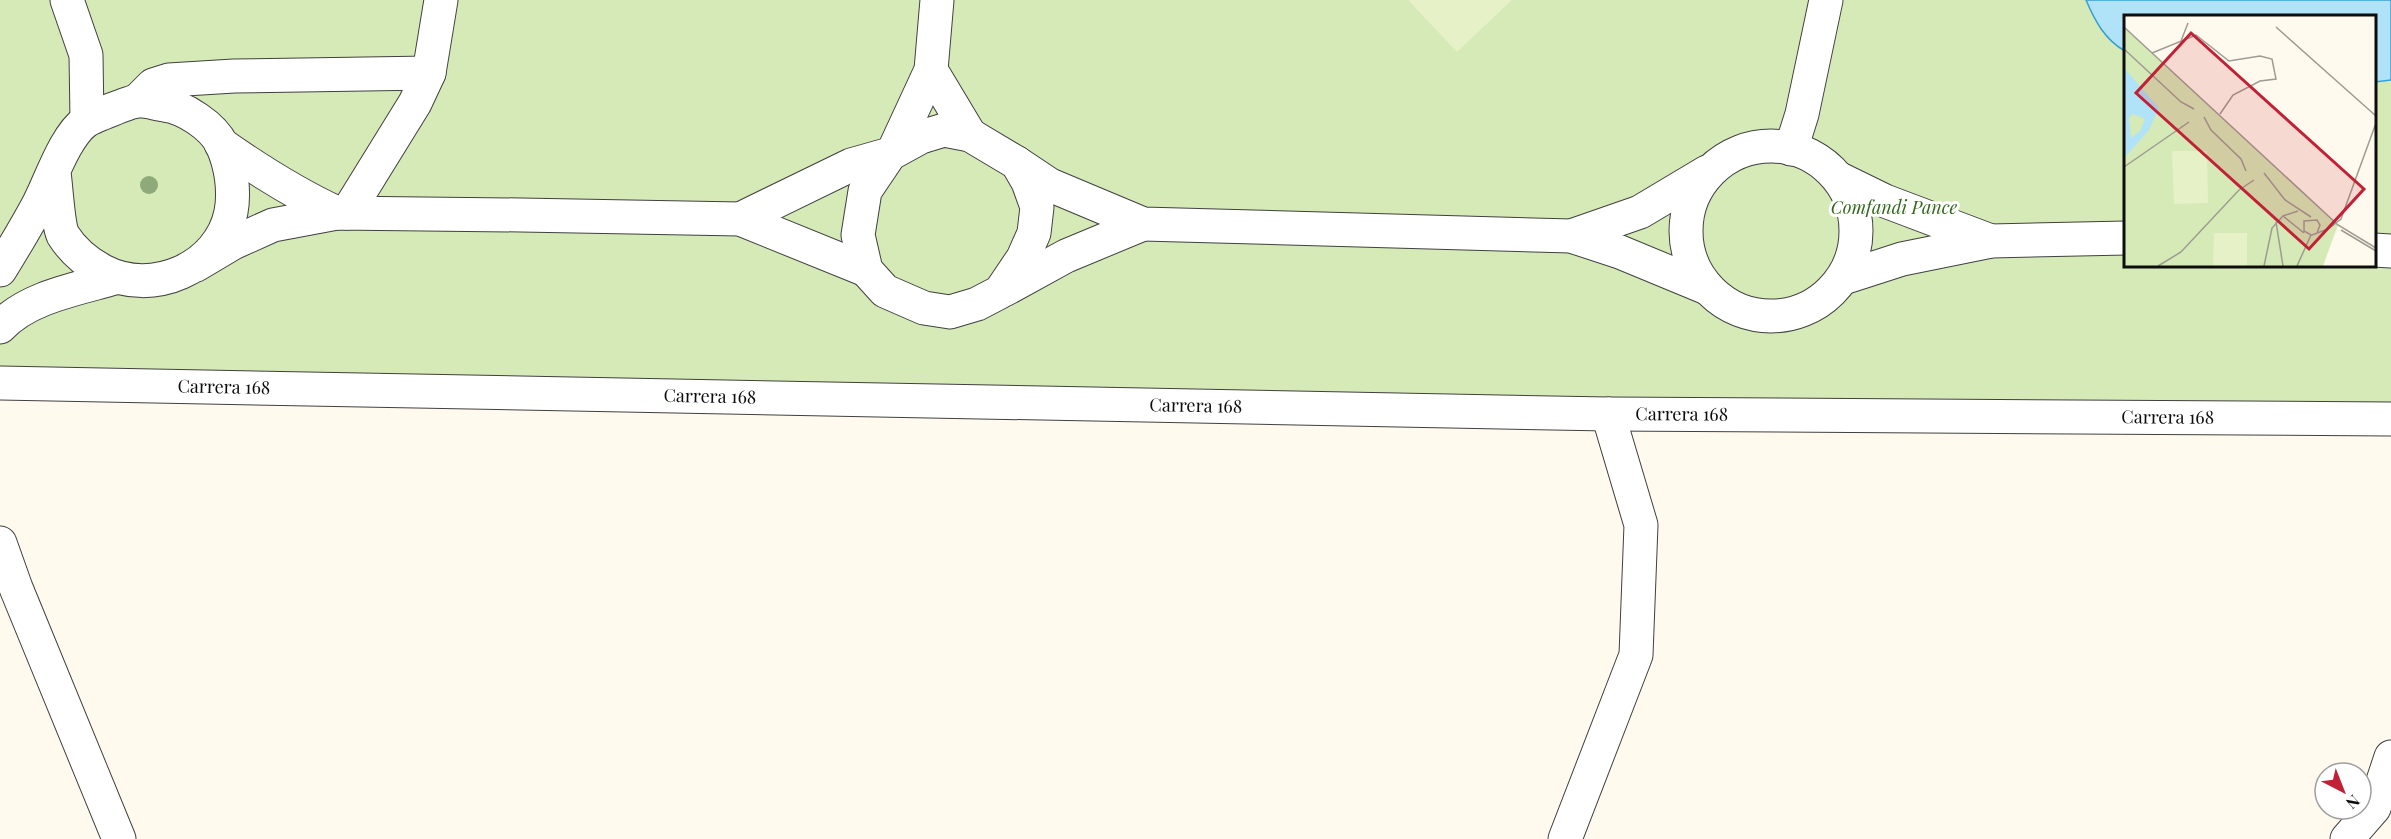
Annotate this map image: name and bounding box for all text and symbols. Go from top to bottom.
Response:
inset map [2124,15,2376,267]
park label: Comfandi Pance [1831,195,1958,219]
street label: Carrera 168 [177,373,271,399]
street label: Carrera 168 [663,383,756,409]
street label: Carrera 168 [1149,392,1242,418]
street label: Carrera 168 [1635,401,1728,426]
street label: Carrera 168 [2121,404,2214,429]
north arrow [2313,761,2373,821]
text: N [2342,791,2365,814]

